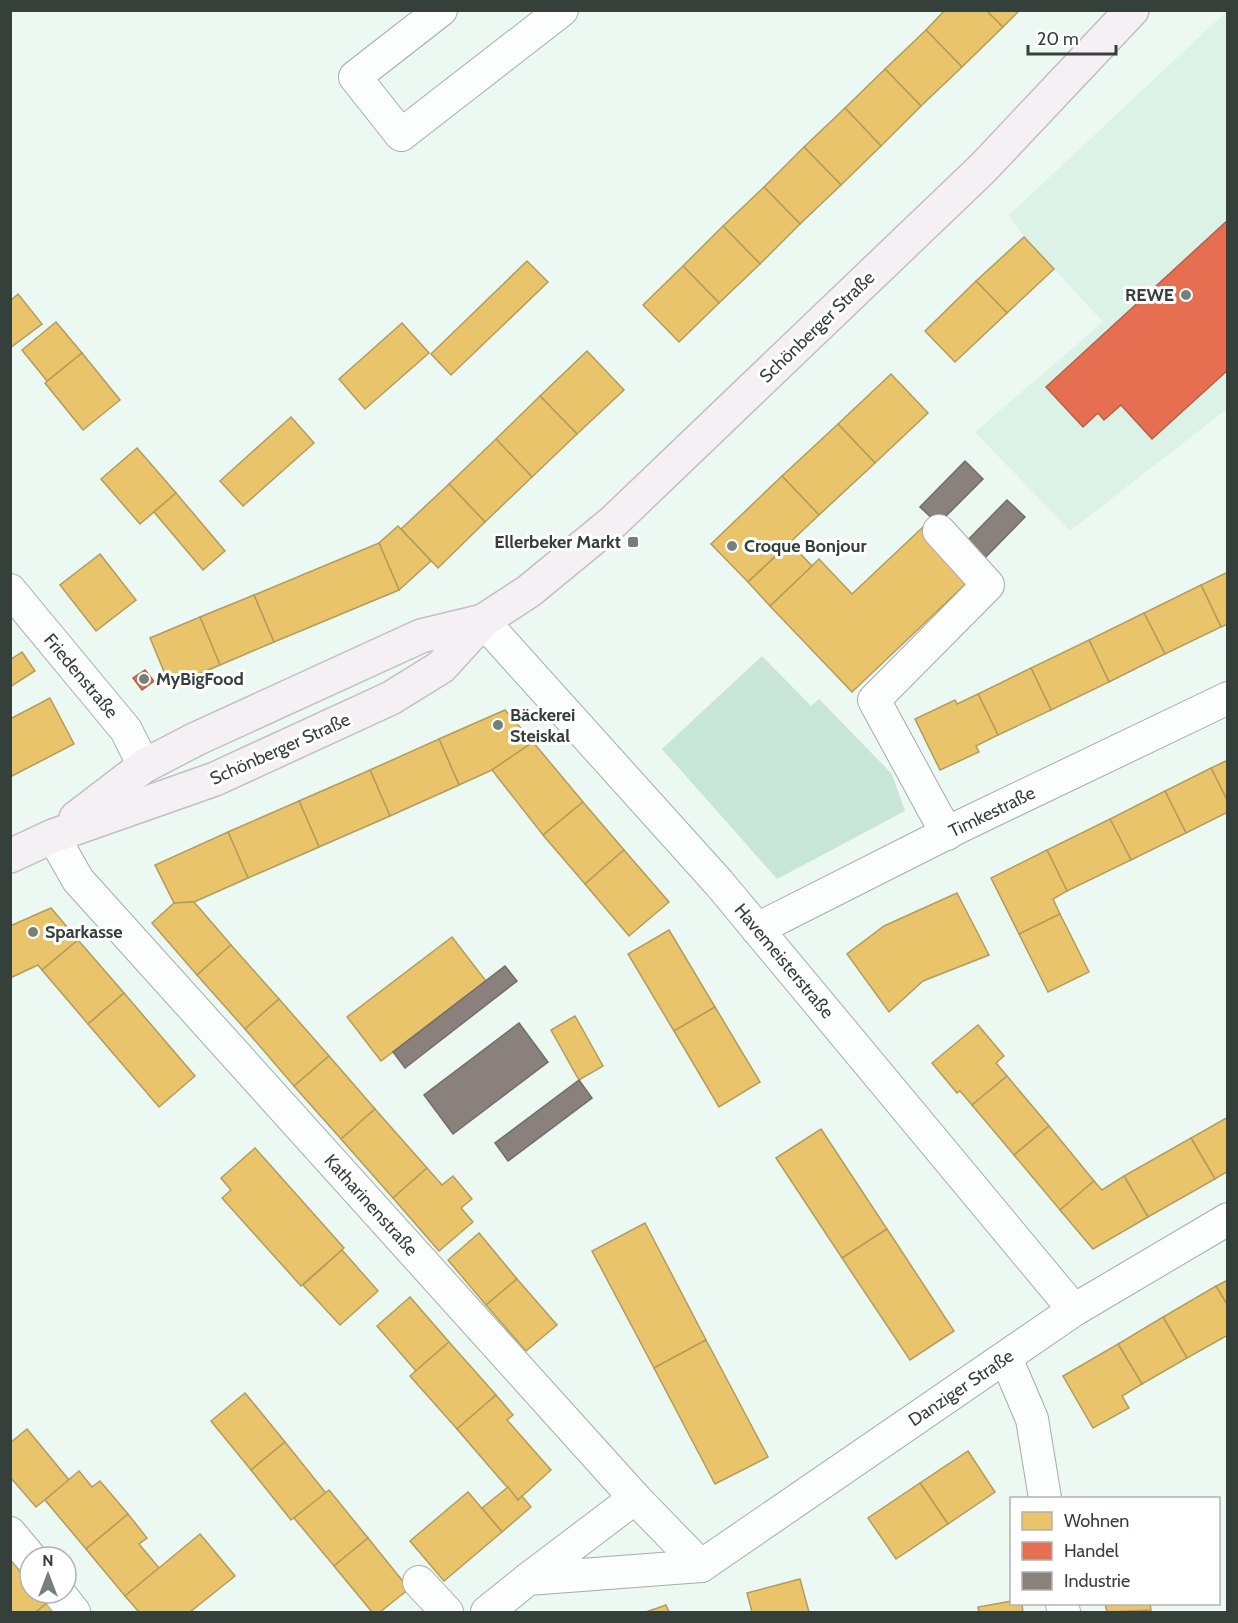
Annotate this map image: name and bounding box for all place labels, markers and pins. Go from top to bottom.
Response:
place label: REWE [1125,284,1174,306]
marker: REWE [1179,288,1193,302]
place label: Ellerbeker Markt [494,531,621,553]
marker: Ellerbeker Markt [626,535,640,549]
place label: Croque Bonjour [744,535,867,557]
marker: Croque Bonjour [725,539,739,553]
place label: MyBigFood [156,668,244,690]
marker: MyBigFood [137,672,151,686]
place label: Bäckerei Steiskal [510,704,575,747]
marker: Bäckerei Steiskal [491,718,505,732]
place label: Sparkasse [45,921,123,943]
marker: Sparkasse [26,925,40,939]

